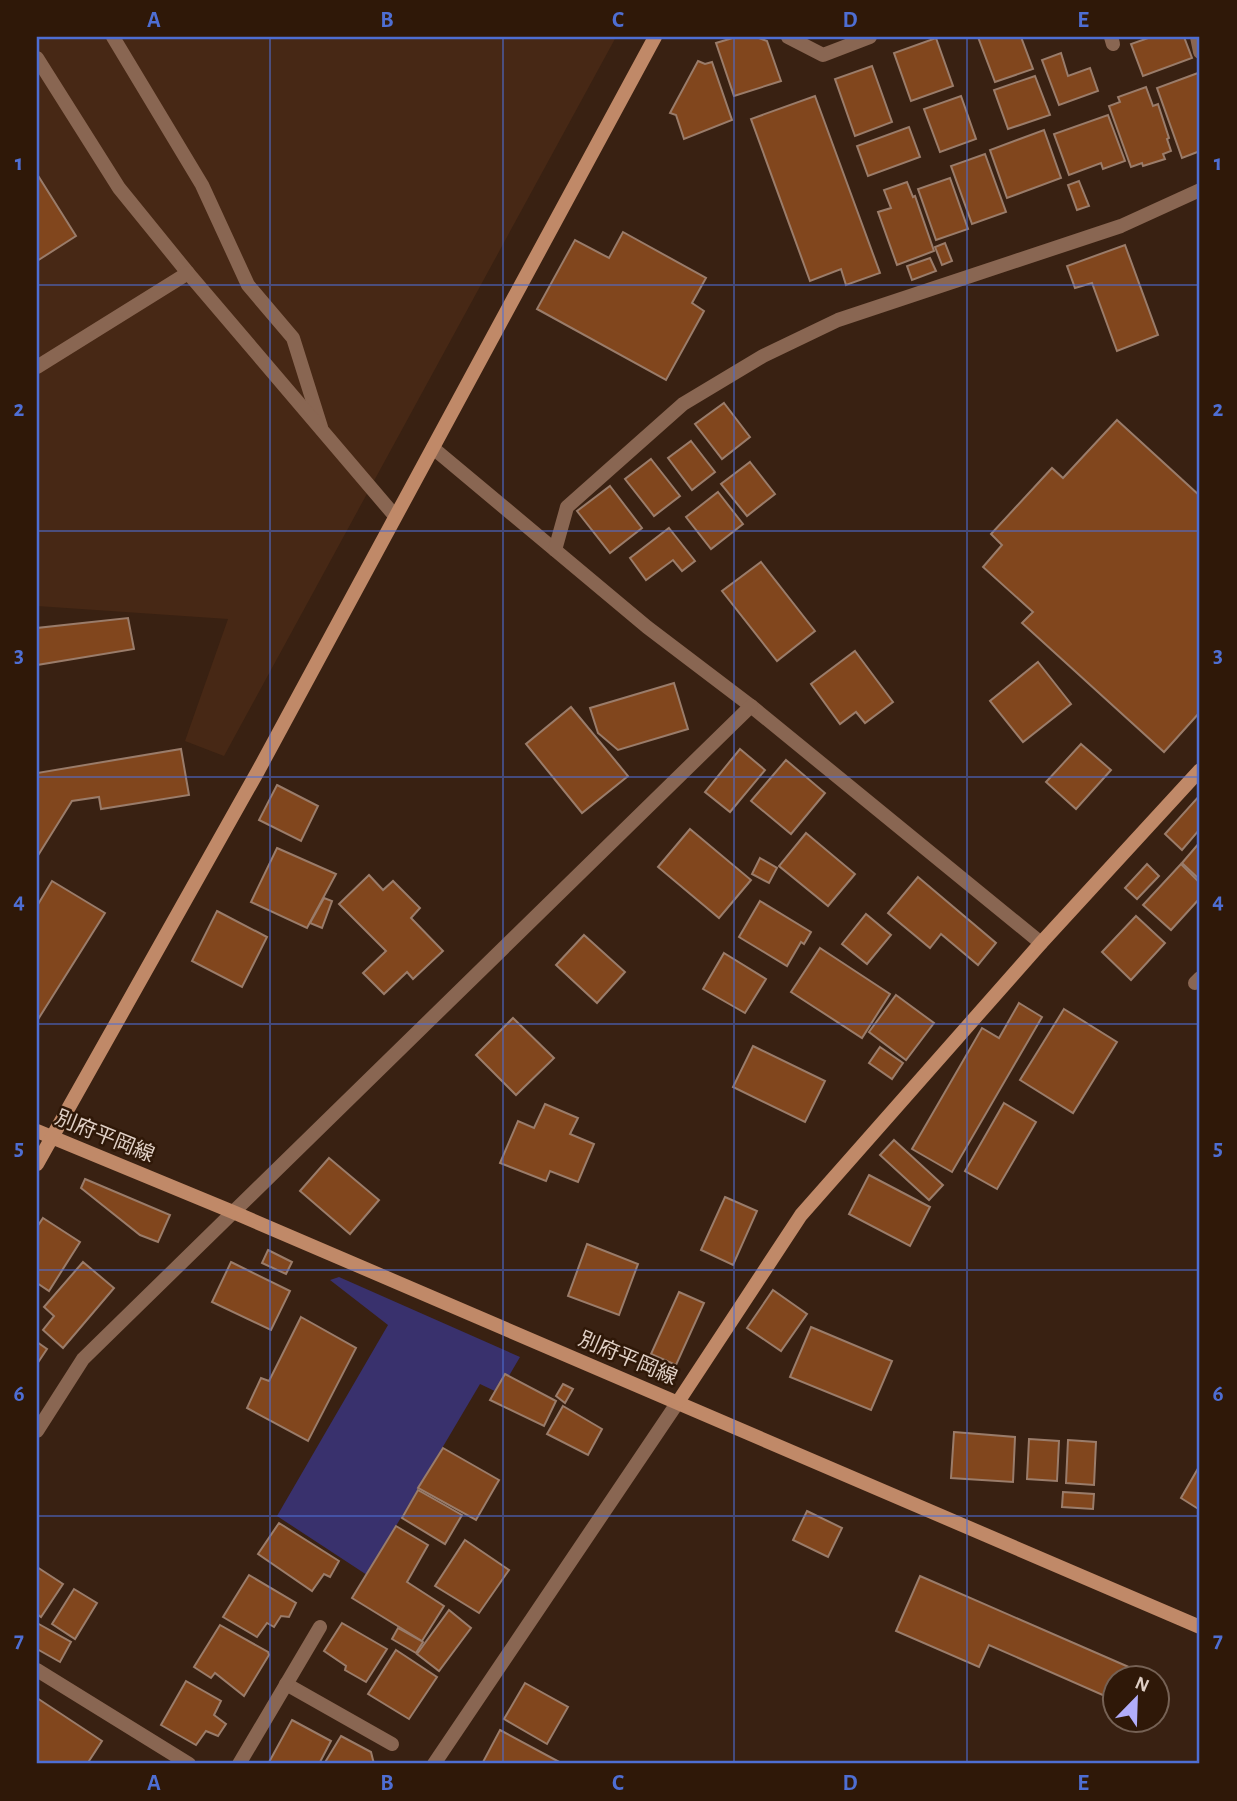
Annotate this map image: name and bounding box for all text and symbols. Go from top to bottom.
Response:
text: A [147,9,161,32]
text: B [380,9,394,32]
text: C [612,9,624,32]
text: D [842,9,858,32]
text: E [1077,9,1089,32]
text: 1 [15,152,23,175]
text: 1 [1214,152,1222,175]
text: 2 [14,398,25,421]
text: 2 [1213,398,1224,421]
text: 3 [14,644,24,667]
text: 3 [1213,644,1223,667]
text: 4 [13,890,25,913]
text: 4 [1212,890,1224,913]
street label: 別府平岡線 [52,1106,158,1166]
text: 5 [14,1137,24,1160]
text: 5 [1213,1137,1223,1160]
street label: 別府平岡線 [575,1327,681,1389]
text: 6 [13,1383,25,1406]
text: 6 [1212,1383,1224,1406]
text: 7 [14,1629,24,1652]
text: 7 [1213,1629,1223,1652]
north arrow [1100,1664,1170,1734]
text: N [1132,1673,1152,1696]
text: A [147,1772,161,1795]
text: B [380,1772,394,1795]
text: C [612,1772,624,1795]
text: D [842,1772,858,1795]
text: E [1077,1772,1089,1795]

